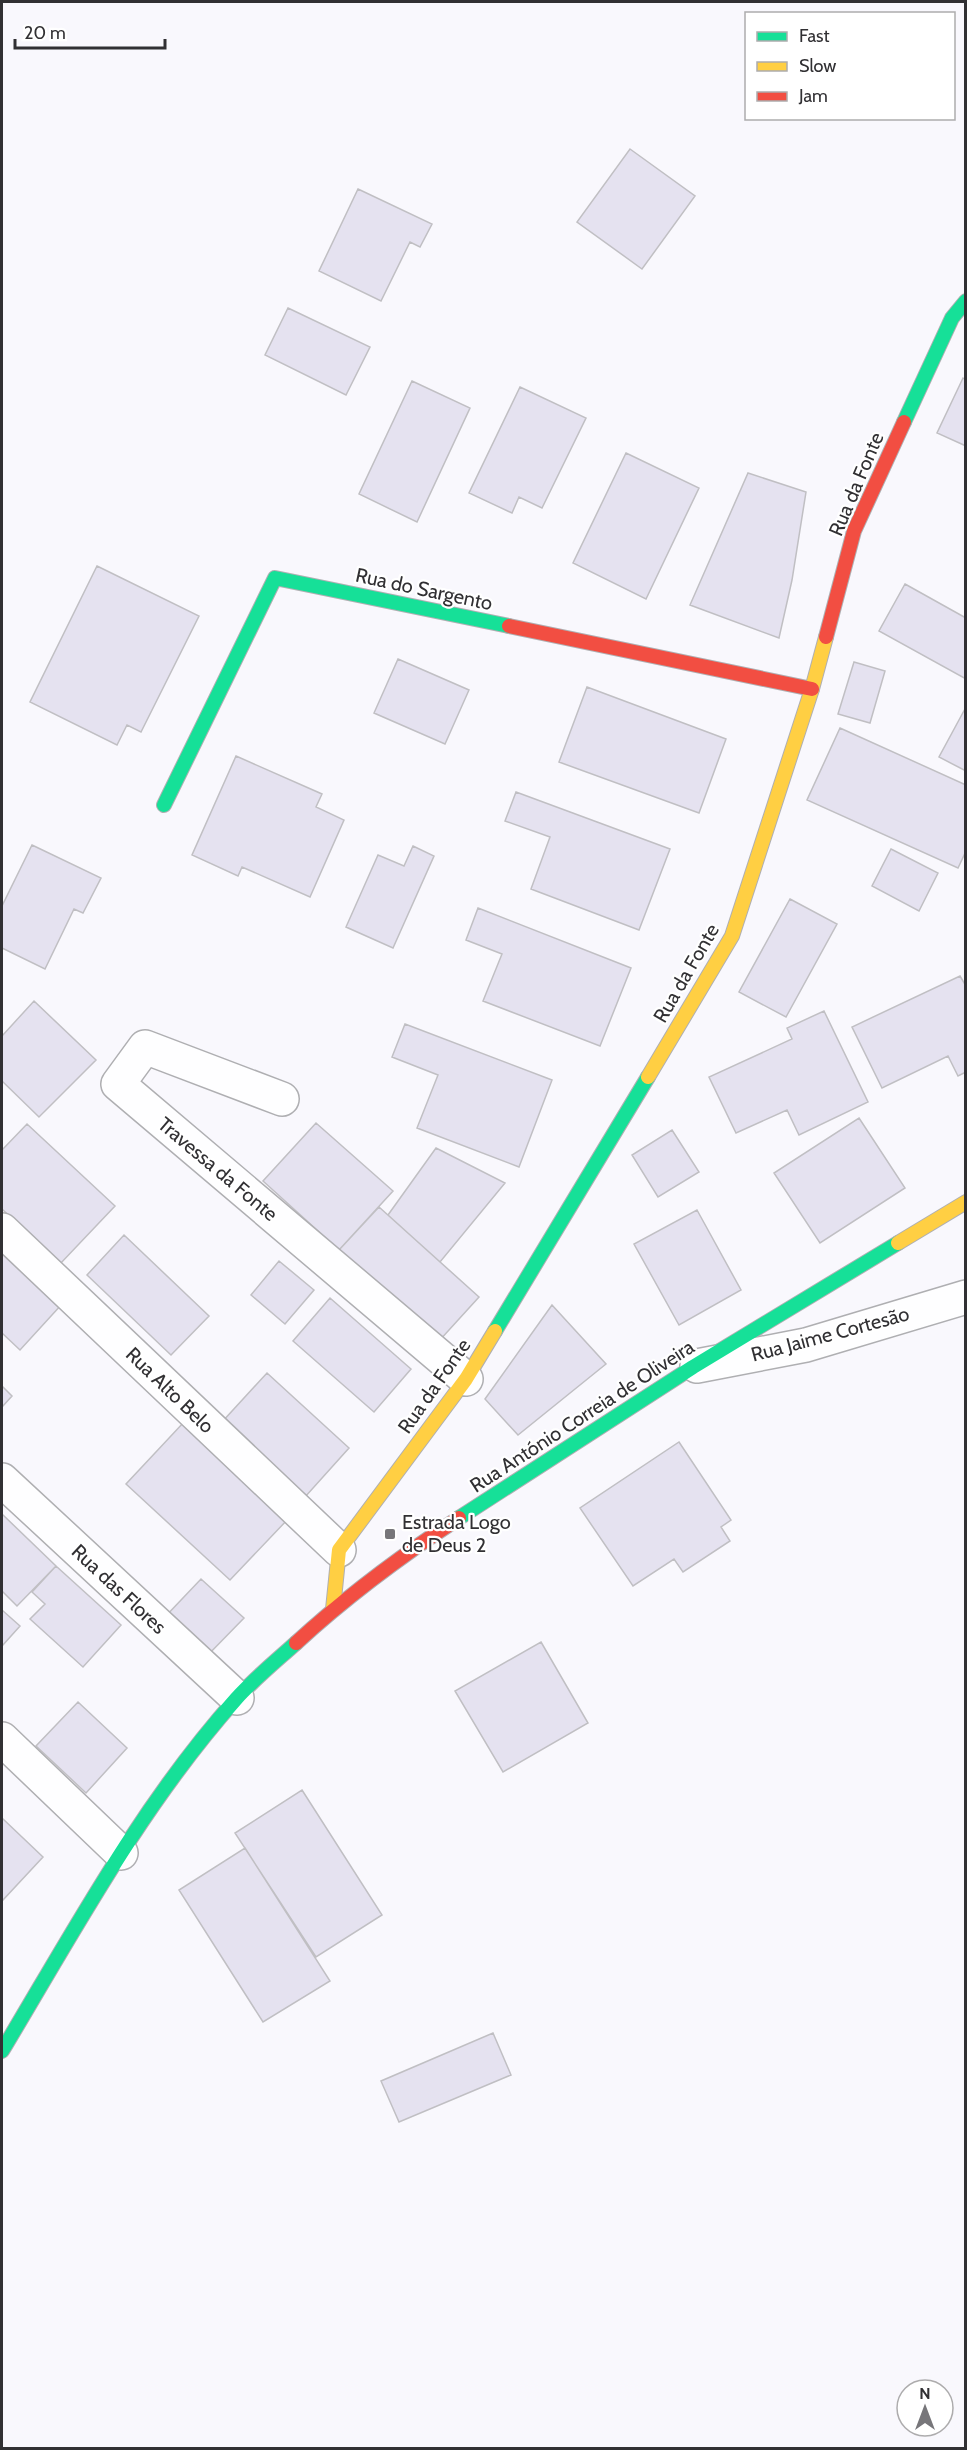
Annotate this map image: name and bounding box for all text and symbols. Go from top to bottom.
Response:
scale bar [15,12,165,50]
legend [745,12,955,120]
text: 20 m [24,22,66,44]
text: Fast [799,25,830,47]
text: Slow [799,55,836,77]
text: Jam [798,85,828,107]
street label: Rua da Fonte [823,429,889,539]
street label: Rua do Sargento [353,563,495,615]
street label: Rua da Fonte [648,919,724,1027]
street label: Travessa da Fonte [153,1112,283,1226]
street label: Rua Jaime Cortesão [748,1301,912,1367]
street label: Rua da Fonte [393,1334,475,1438]
street label: Rua António Correia de Oliveira [465,1334,699,1498]
street label: Rua Alto Belo [121,1342,219,1438]
place label: Estrada Logo de Deus 2 [402,1510,511,1557]
marker: Estrada Logo de Deus 2 [383,1527,397,1541]
street label: Rua das Flores [67,1539,171,1639]
north arrow [895,2378,955,2438]
text: N [919,2384,931,2403]

